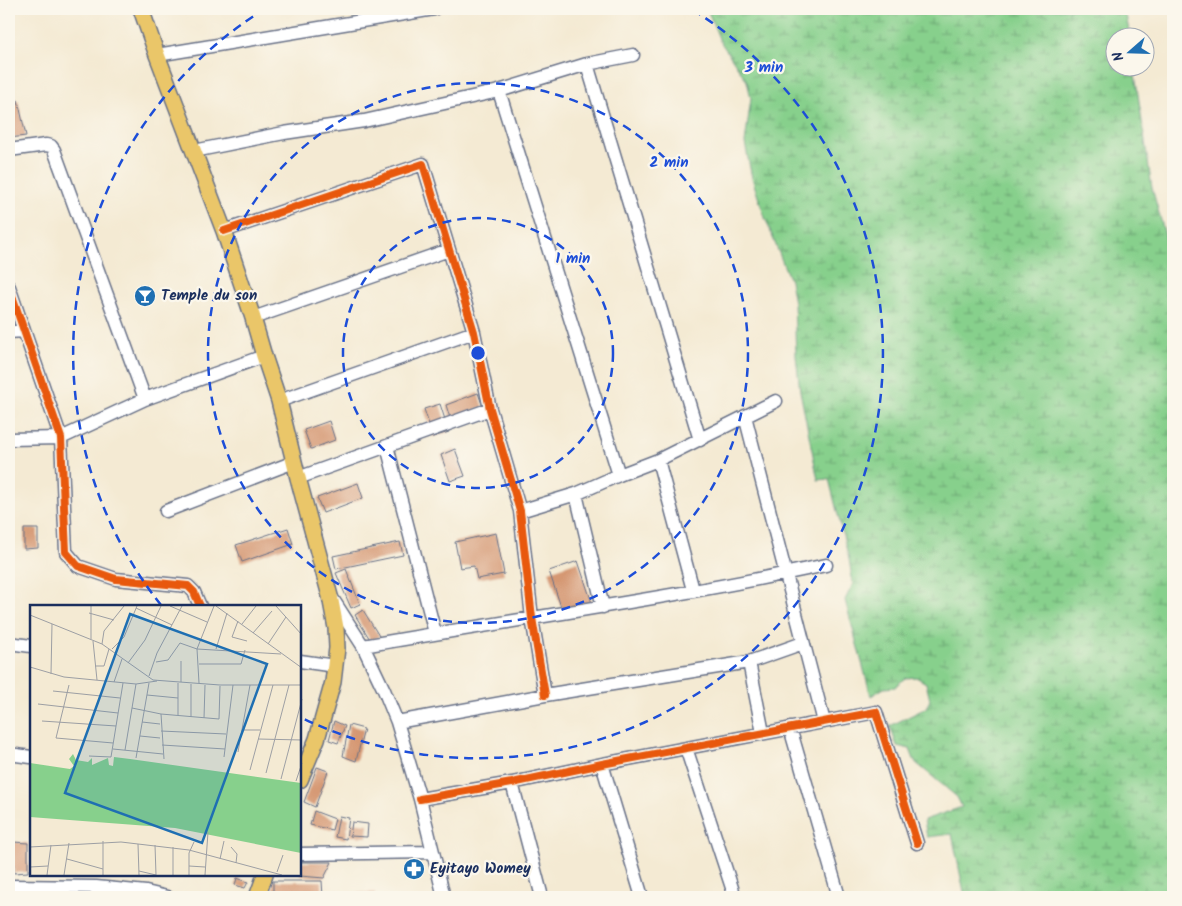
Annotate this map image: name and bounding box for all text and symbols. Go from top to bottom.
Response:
north arrow [1104,28,1154,78]
text: N [1107,48,1131,64]
text: 3 min [744,56,783,80]
text: 2 min [649,151,689,175]
text: 1 min [556,247,590,271]
bar icon: Temple du son [133,284,157,308]
place label: Temple du son [161,284,257,308]
centre of rings [469,344,487,362]
inset map [30,605,301,876]
pharmacy icon: Eyitayo Womey [402,857,426,881]
place label: Eyitayo Womey [430,857,531,881]

